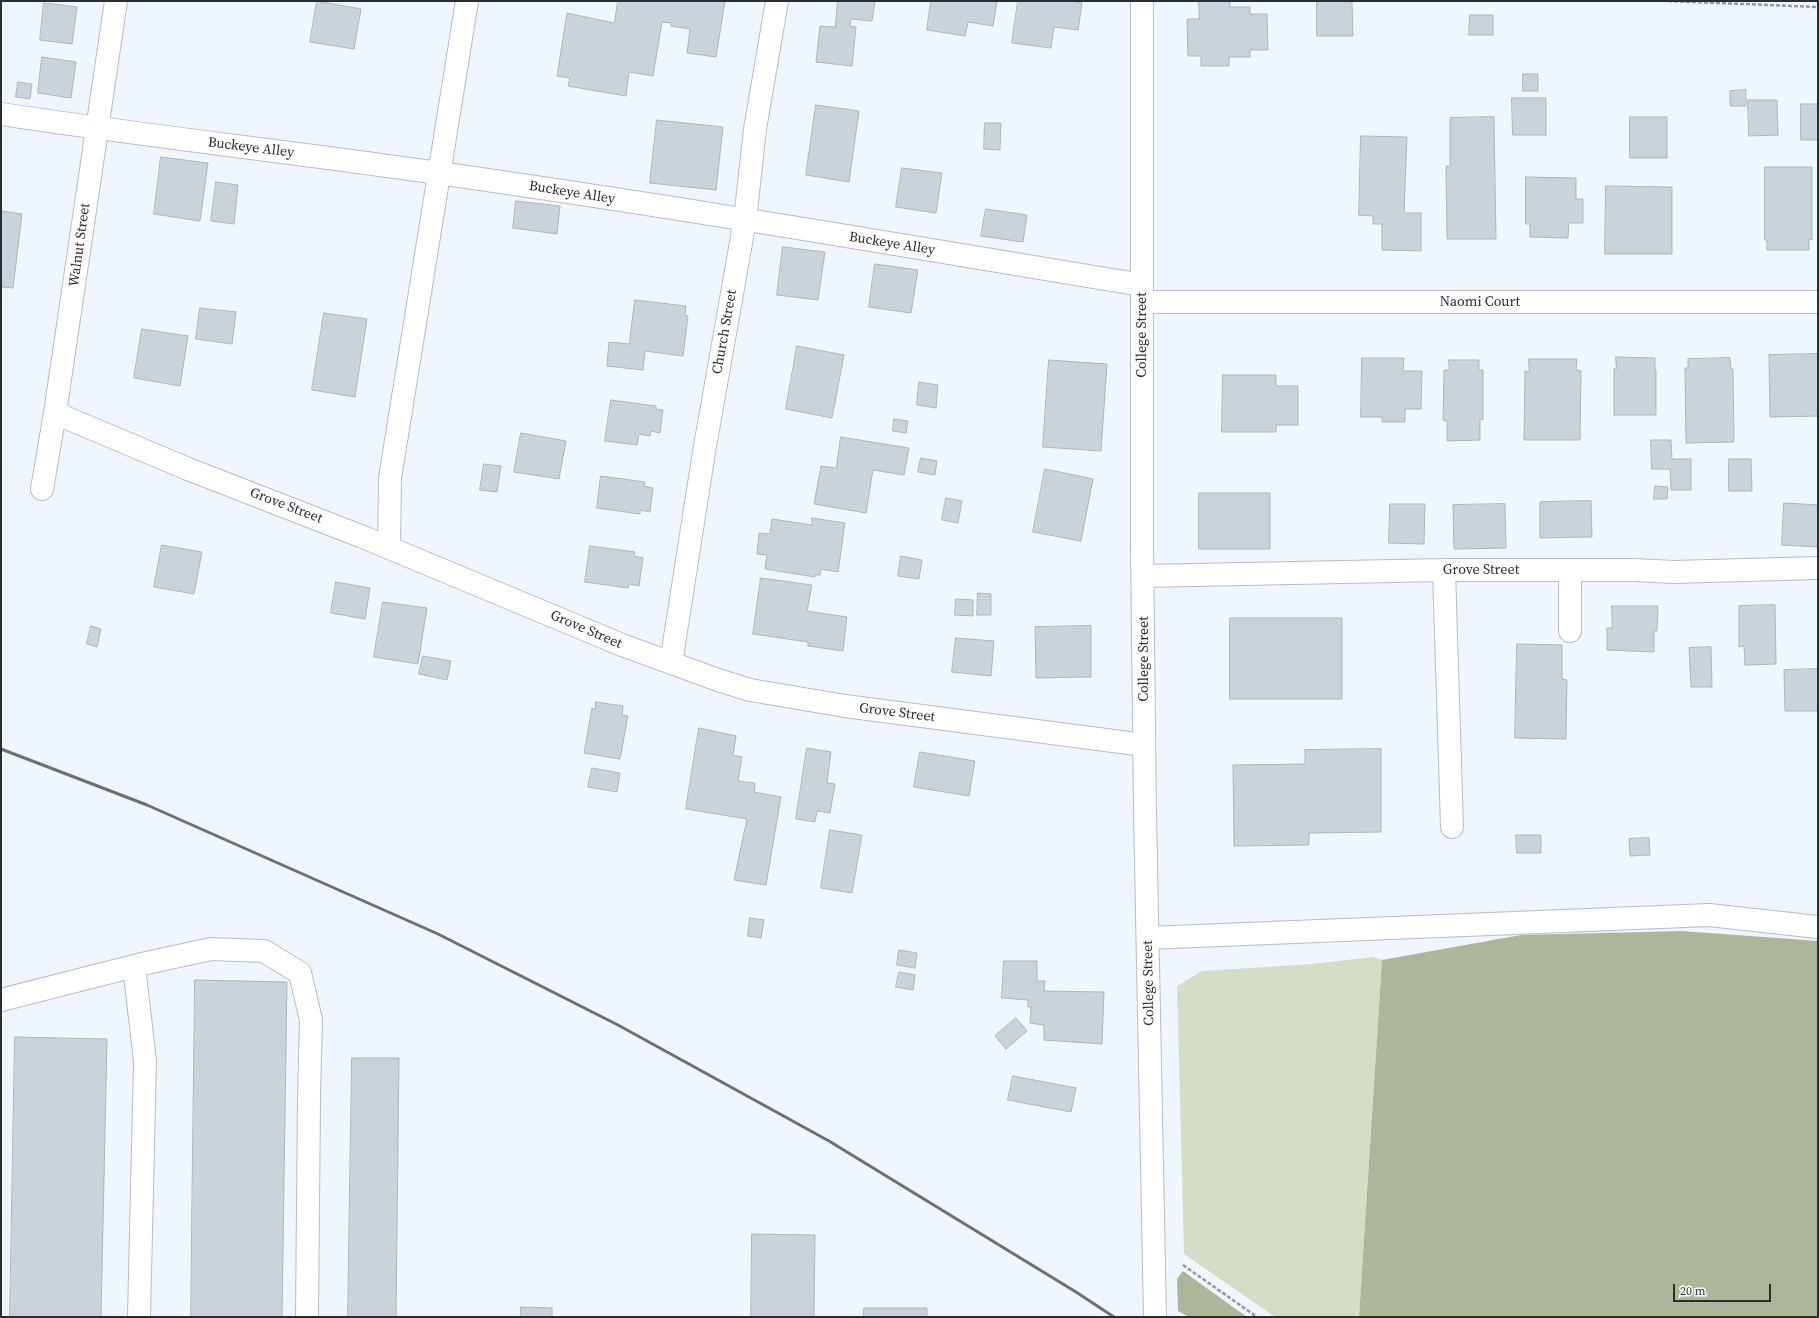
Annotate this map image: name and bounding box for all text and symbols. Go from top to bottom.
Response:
street label: Buckeye Alley [207,134,295,162]
street label: Buckeye Alley [528,178,616,208]
street label: Walnut Street [66,202,94,288]
street label: Buckeye Alley [848,229,936,259]
street label: Church Street [709,288,741,376]
street label: College Street [1134,292,1150,378]
street label: Naomi Court [1440,294,1520,310]
street label: Grove Street [247,484,325,528]
street label: Grove Street [1443,562,1519,578]
street label: Grove Street [548,607,624,653]
street label: College Street [1136,616,1152,702]
street label: Grove Street [858,700,936,726]
street label: College Street [1140,940,1158,1026]
scale bar [1675,1276,1773,1302]
text: 20 m [1680,1283,1706,1299]

